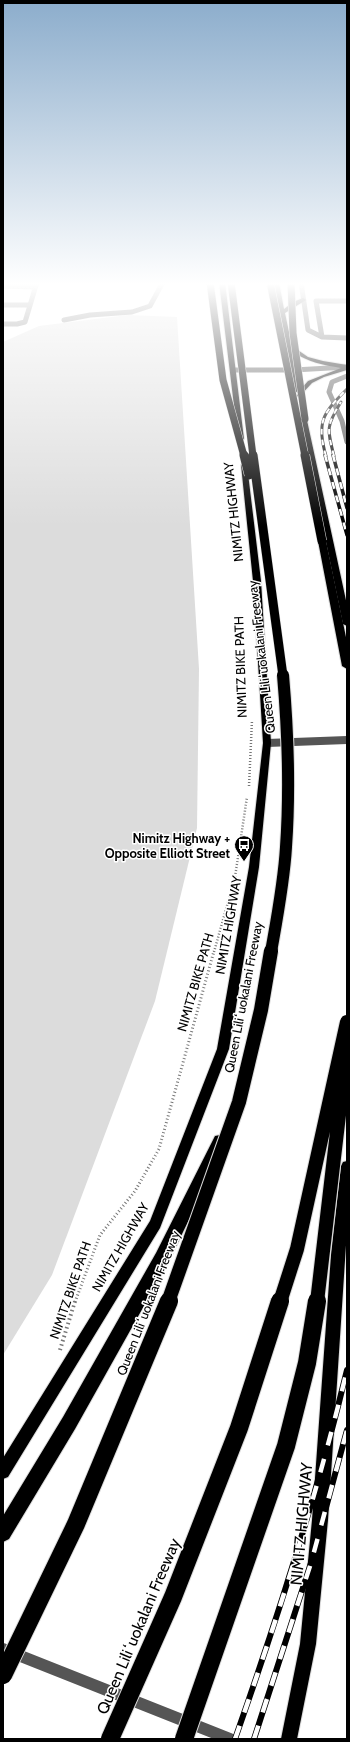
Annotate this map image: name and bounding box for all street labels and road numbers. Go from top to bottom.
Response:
street label: NIMITZ HIGHWAY [220,461,246,563]
street label: Queen Liliʻuokalani Freeway [244,579,278,734]
street label: NIMITZ BIKE PATH [230,616,250,718]
street label: NIMITZ HIGHWAY [211,874,245,976]
street label: Queen Liliʻuokalani Freeway [220,920,266,1074]
street label: NIMITZ BIKE PATH [173,931,217,1033]
street label: NIMITZ HIGHWAY [88,1199,152,1294]
street label: Queen Liliʻuokalani Freeway [113,1228,183,1378]
street label: NIMITZ BIKE PATH [46,1239,94,1341]
street label: NIMITZ HIGHWAY [287,1461,316,1586]
street label: Queen Liliʻuokalani Freeway [93,1535,184,1717]

